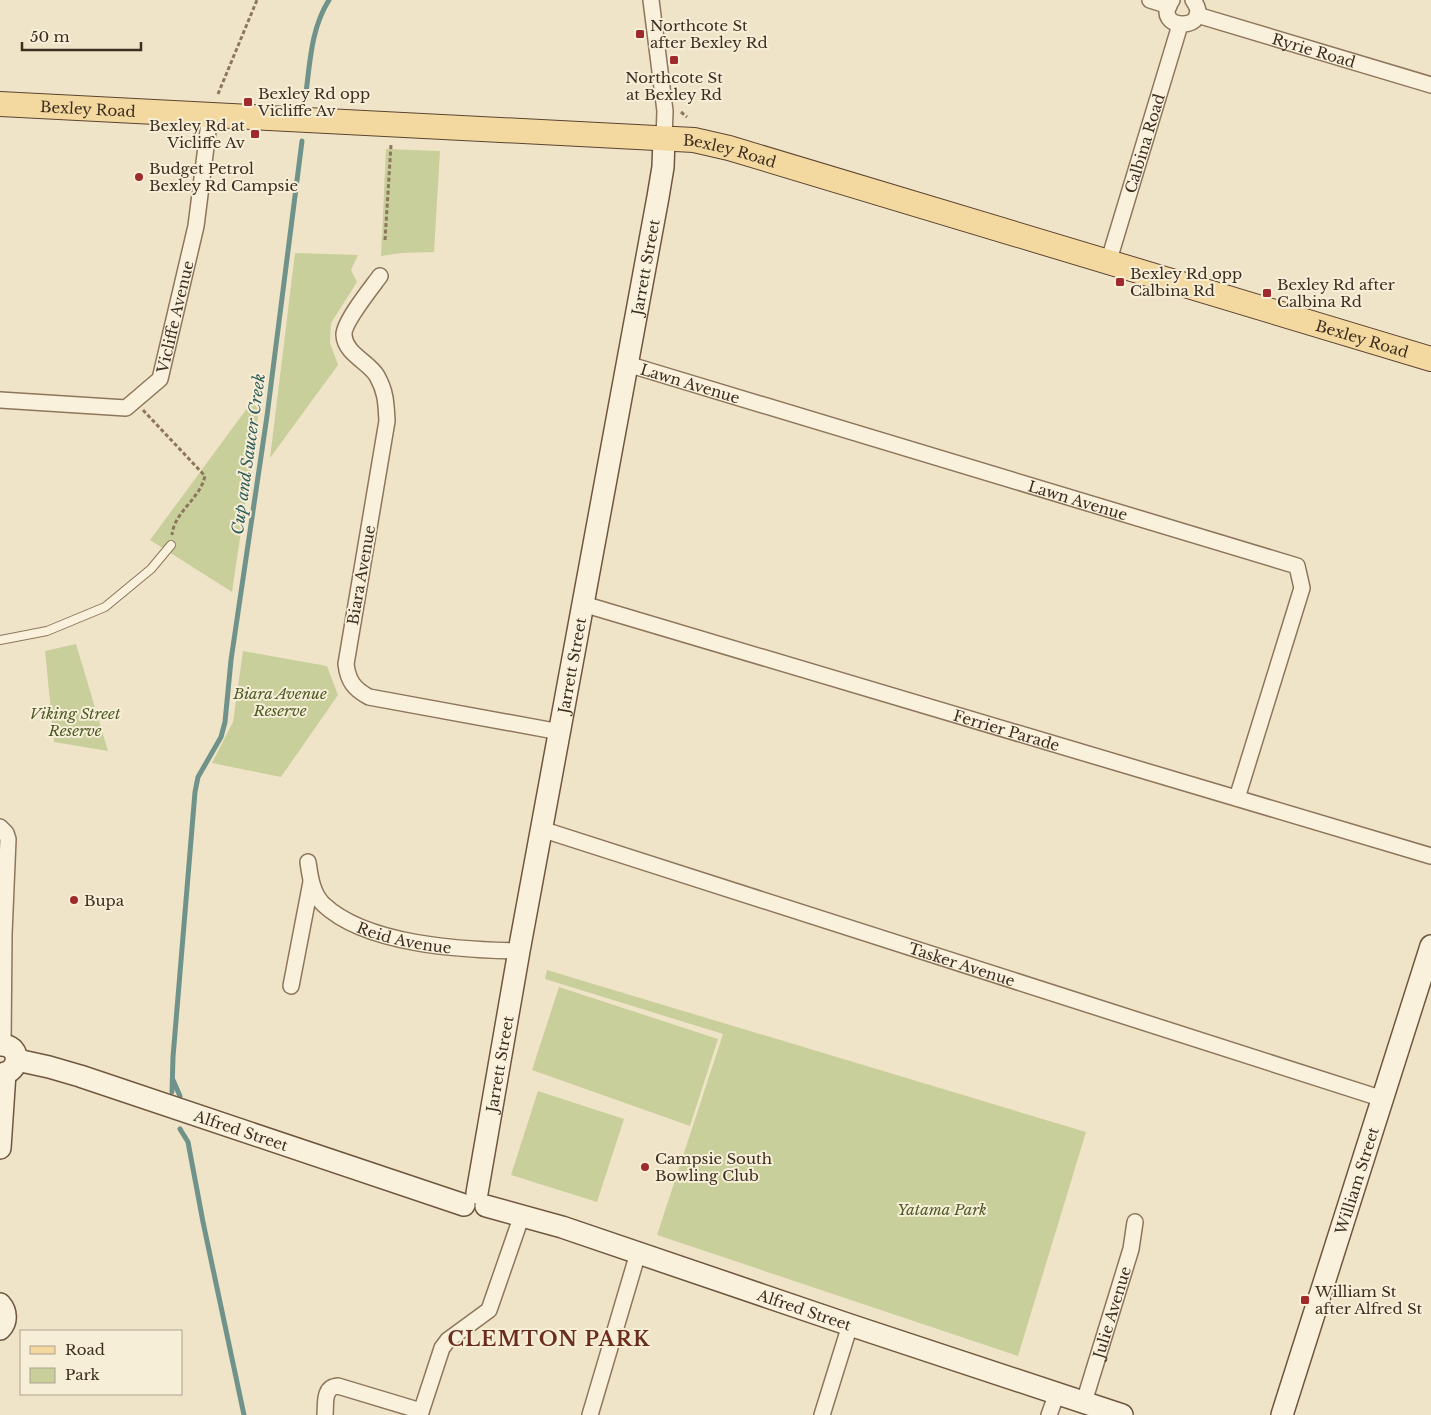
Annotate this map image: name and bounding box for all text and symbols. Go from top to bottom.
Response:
place label: Northcote St after Bexley Rd [650,16,768,52]
scale bar [22,20,141,52]
text: 50 m [30,27,70,46]
marker: Northcote St after Bexley Rd [634,28,646,40]
street label: Ryrie Road [1270,29,1358,71]
marker: Northcote St at Bexley Rd [668,54,680,66]
place label: Northcote St at Bexley Rd [625,68,723,104]
place label: Bexley Rd opp Vicliffe Av [257,84,370,120]
street label: Calbina Road [1120,91,1168,195]
marker: Bexley Rd opp Vicliffe Av [242,96,254,108]
street label: Bexley Road [40,97,136,121]
place label: Bexley Rd at Vicliffe Av [149,116,245,152]
marker: Bexley Rd at Vicliffe Av [249,128,261,140]
street label: Bexley Road [683,130,779,171]
place label: Budget Petrol Bexley Rd Campsie [149,159,298,195]
marker: Budget Petrol Bexley Rd Campsie [133,171,145,183]
street label: Jarrett Street [627,217,663,319]
street label: Vicliffe Avenue [152,258,197,376]
place label: Bexley Rd opp Calbina Rd [1130,264,1242,300]
place label: Bexley Rd after Calbina Rd [1277,275,1396,311]
marker: Bexley Rd opp Calbina Rd [1114,276,1126,288]
marker: Bexley Rd after Calbina Rd [1261,287,1273,299]
street label: Bexley Road [1314,315,1411,361]
street label: Lawn Avenue [638,359,742,407]
water label: Cup and Saucer Creek [227,372,269,536]
street label: Lawn Avenue [1026,476,1130,524]
street label: Biara Avenue [343,524,379,626]
street label: Jarrett Street [553,616,590,717]
park label: Biara Avenue Reserve [232,684,327,720]
park label: Viking Street Reserve [30,704,121,740]
street label: Ferrier Parade [951,705,1062,755]
place label: Bupa [84,891,125,910]
marker: Bupa [68,894,80,906]
street label: Reid Avenue [354,917,453,957]
street label: Tasker Avenue [906,938,1017,990]
street label: Jarrett Street [481,1014,517,1115]
street label: Alfred Street [191,1105,291,1155]
street label: William Street [1330,1124,1383,1237]
place label: Campsie South Bowling Club [655,1149,772,1185]
marker: Campsie South Bowling Club [639,1161,651,1173]
park label: Yatama Park [897,1200,987,1219]
street label: Julie Avenue [1088,1264,1135,1362]
place label: William St after Alfred St [1314,1282,1422,1318]
street label: Alfred Street [754,1284,854,1334]
marker: William St after Alfred St [1299,1294,1311,1306]
district label: CLEMTON PARK [448,1327,650,1351]
legend [20,1330,182,1395]
text: Road [65,1340,105,1359]
text: Park [65,1365,101,1384]

